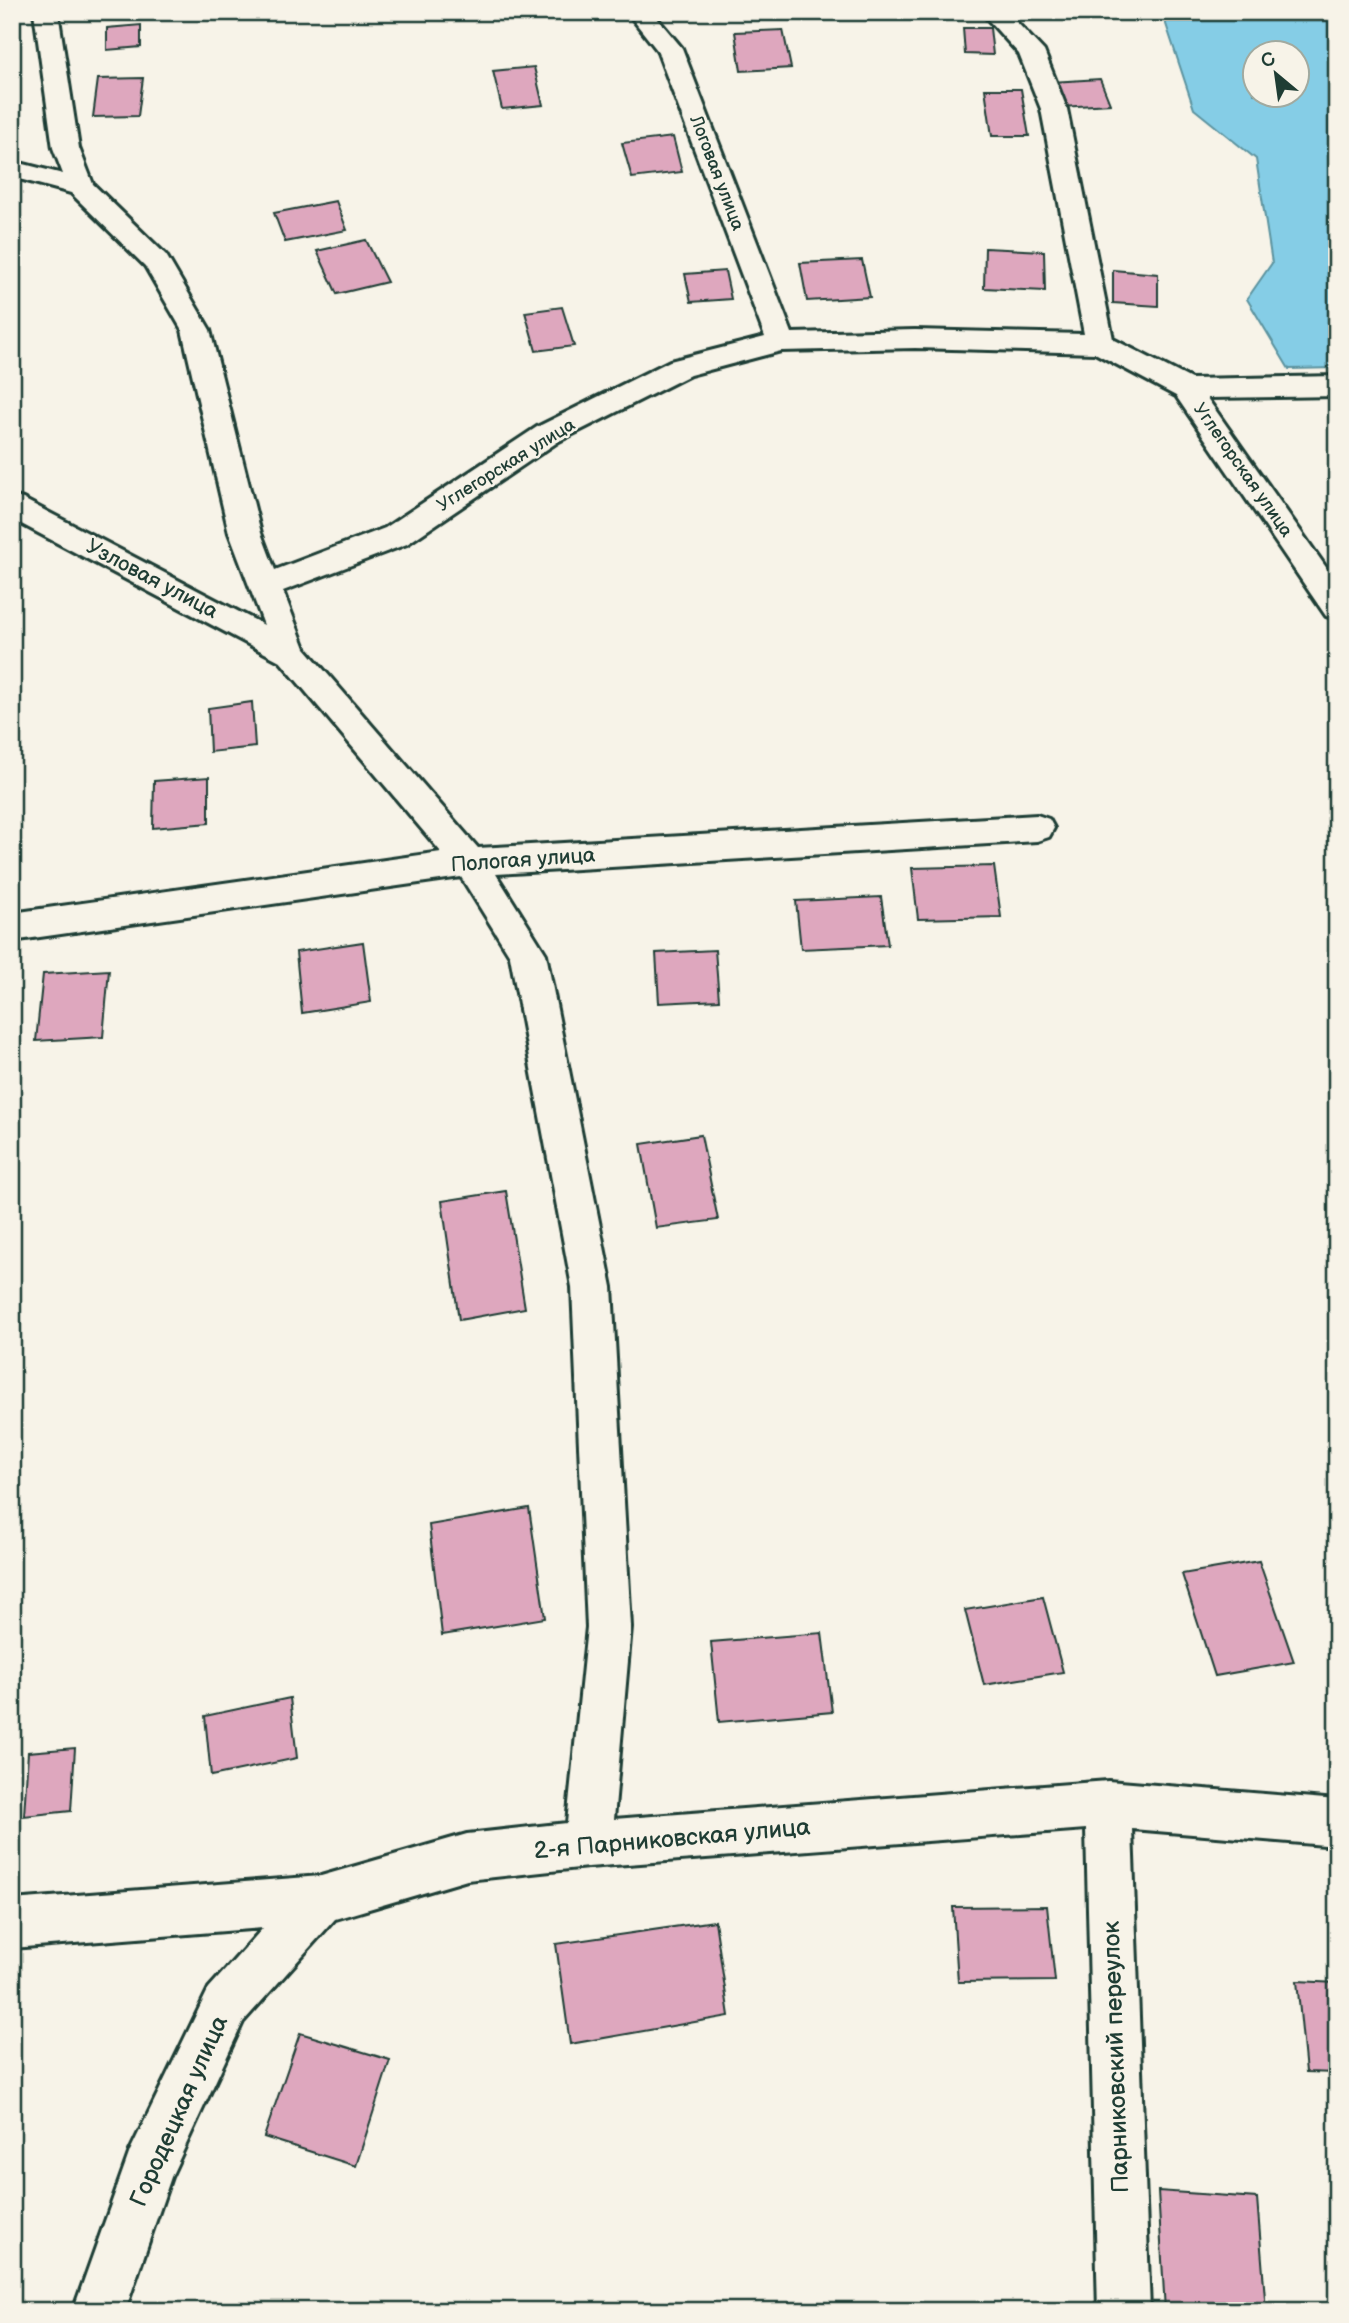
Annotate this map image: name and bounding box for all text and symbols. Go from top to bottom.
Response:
north arrow [1240,38,1310,108]
text: С [1257,47,1280,74]
street label: Логовая улица [685,112,749,234]
street label: Углегорская улица [1189,399,1297,541]
street label: Углегорская улица [433,414,579,516]
street label: Узловая улица [82,534,223,624]
street label: Пологая улица [450,842,597,878]
street label: 2-я Парниковская улица [533,1812,811,1866]
street label: Парниковский переулок [1097,1920,1135,2194]
street label: Городецкая улица [124,2011,234,2211]

